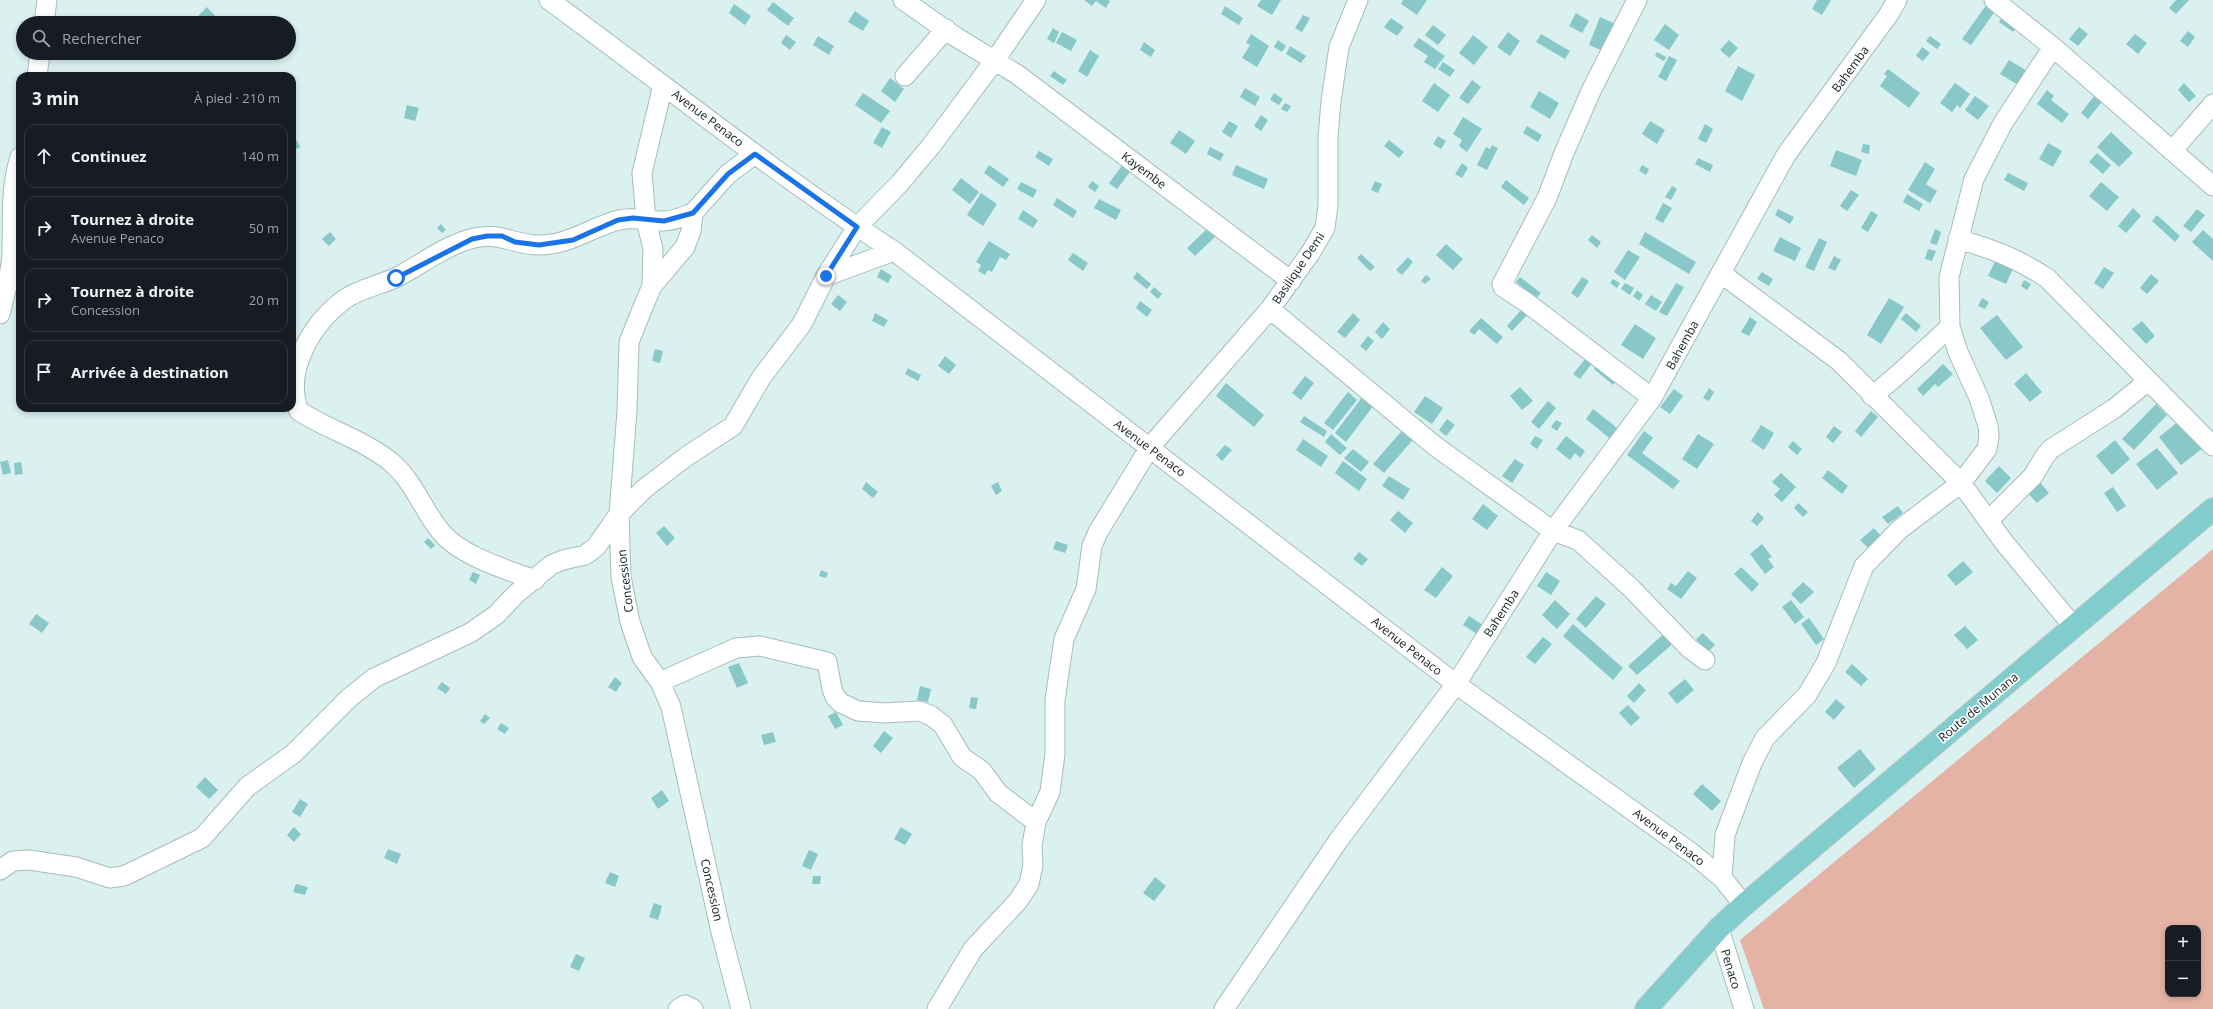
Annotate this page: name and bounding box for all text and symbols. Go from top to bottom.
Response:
search box [16,16,296,60]
icon: search [30,27,52,49]
text: Rechercher [62,28,142,48]
street label: Bahemba [1827,42,1873,96]
street label: Avenue Penaco [669,85,747,151]
text: 3 min [32,87,79,110]
text: À pied · 210 m [194,89,280,107]
icon: ahead [33,145,55,167]
text: Continuez [71,146,147,166]
text: 140 m [241,147,279,165]
street label: Kayembe [1118,148,1170,193]
text: Tournez à droite [71,209,194,229]
icon: right [33,217,55,239]
text: 50 m [249,219,279,237]
text: Avenue Penaco [71,229,164,247]
street label: Basilique Demi [1268,229,1328,307]
route end [817,267,835,285]
route start [387,269,405,287]
text: Tournez à droite [71,281,194,301]
icon: right [33,289,55,311]
text: 20 m [249,291,279,309]
text: Concession [71,301,140,319]
street label: Bahemba [1662,317,1702,373]
icon: arrive [33,361,55,383]
text: Arrivée à destination [71,362,229,382]
street label: Avenue Penaco [1111,415,1189,481]
street label: Concession [613,548,637,614]
street label: Bahemba [1479,586,1523,640]
street label: Avenue Penaco [1368,613,1446,679]
street label: Route de Munana [1934,668,2022,746]
street label: Avenue Penaco [1630,804,1708,870]
street label: Concession [697,857,727,923]
map controls [2165,925,2201,997]
button: + [2165,925,2201,961]
street label: Penaco [1717,947,1745,991]
button: − [2165,961,2201,997]

